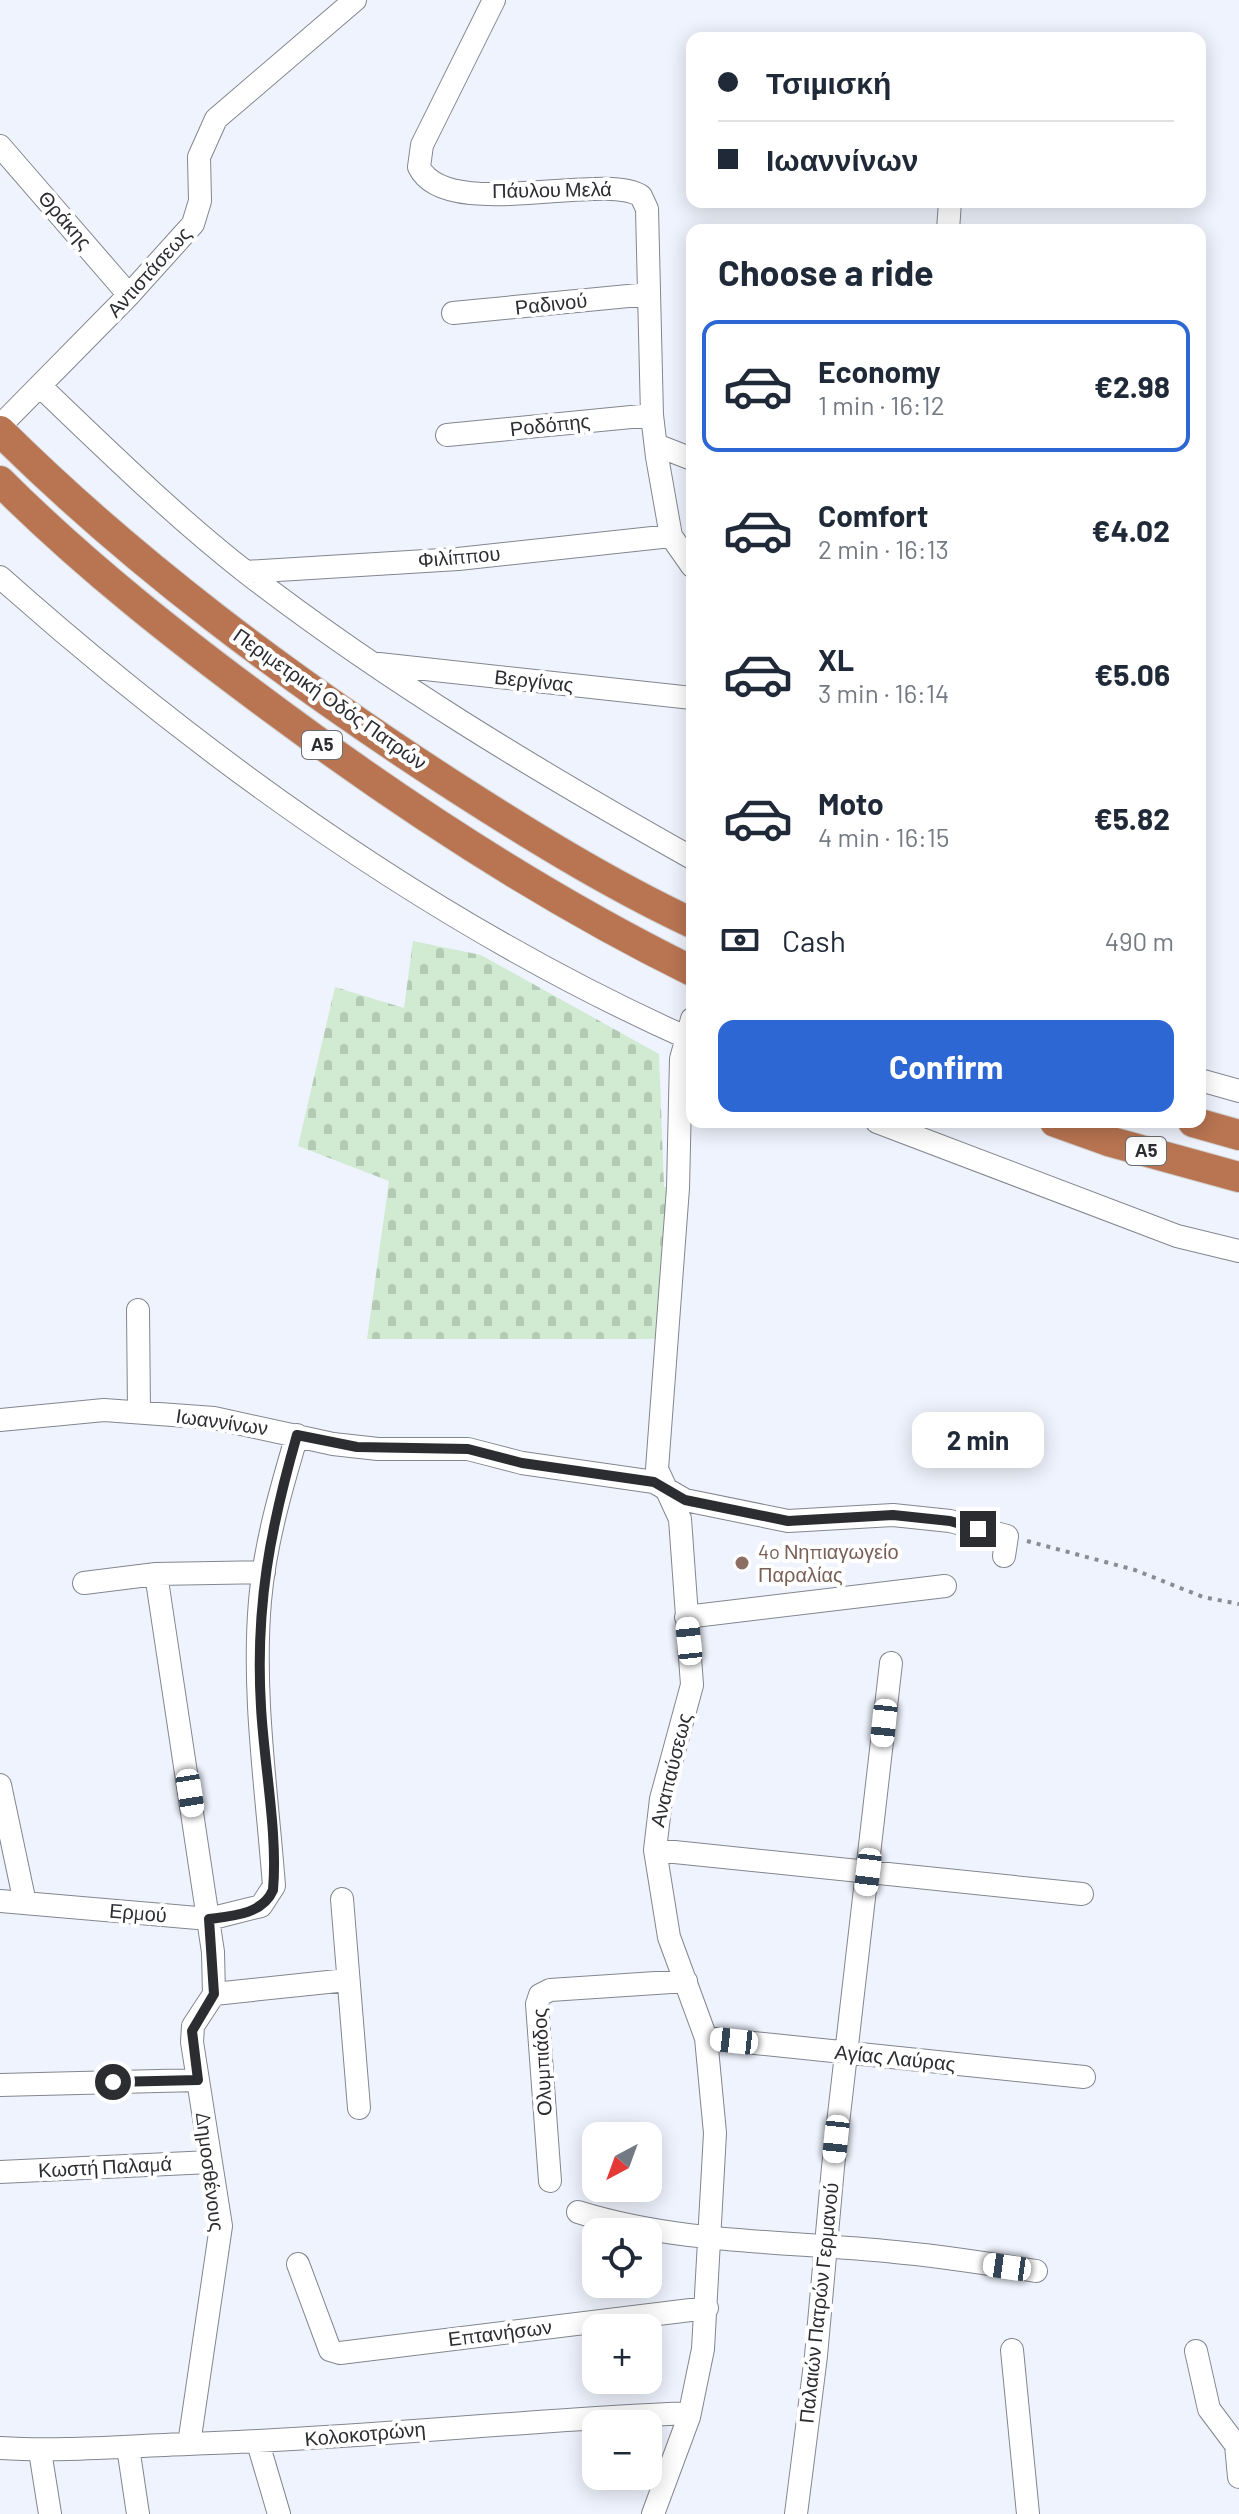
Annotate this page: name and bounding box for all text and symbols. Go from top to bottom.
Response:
text: Τσιμισκή [766,64,891,100]
text: Ιωαννίνων [766,141,919,177]
street label: Πάυλου Μελά [492,176,612,202]
street label: Θράκης [34,185,98,254]
street label: Αντιστάσεως [101,221,195,321]
text: Choose a ride [718,250,934,293]
street label: Ραδινού [514,287,588,319]
icon: car [722,350,794,422]
text: Economy [818,353,941,389]
text: €2.98 [1094,368,1170,404]
text: 1 min · 16:12 [818,389,945,420]
street label: Ροδόπης [509,408,591,440]
icon: car [722,494,794,566]
text: Comfort [818,497,928,533]
text: €4.02 [1092,512,1170,548]
text: 2 min · 16:13 [818,533,949,564]
street label: Φιλίππου [417,540,501,572]
street label: Περιμετρική Οδός Πατρών [229,622,432,774]
icon: car [722,638,794,710]
text: XL [818,641,854,677]
text: €5.06 [1094,656,1170,692]
street label: Βεργίνας [493,664,575,696]
text: 3 min · 16:14 [818,677,949,708]
road number: Α5 [302,731,342,759]
icon: car [722,782,794,854]
text: Moto [818,785,884,821]
text: €5.82 [1094,800,1170,836]
text: 4 min · 16:15 [818,821,949,852]
icon: cash [718,918,762,962]
text: Cash [782,922,846,958]
text: 490 m [1105,925,1174,956]
button: Confirm [718,1020,1174,1112]
road number: Α5 [1126,1137,1166,1165]
street label: Ιωαννίνων [175,1403,270,1439]
callout: 2 min [912,1413,1044,1469]
text: 2 min [947,1424,1009,1455]
route end [960,1511,996,1547]
place label: 4o Νηπιαγωγείο Παραλίας [758,1539,899,1586]
marker: 4o Νηπιαγωγείο Παραλίας [733,1554,751,1572]
car [675,1616,703,1666]
car [870,1698,898,1748]
street label: Αναπαύσεως [644,1710,696,1829]
car [174,1767,206,1819]
car [853,1847,883,1897]
street label: Ερμού [108,1898,168,1926]
street label: Ολυμπιάδος [526,2007,556,2116]
car [709,2027,759,2055]
street label: Αγίας Λαύρας [834,2039,957,2075]
route start [95,2064,131,2100]
street label: Δημοσθένους [192,2111,230,2233]
car [822,2114,850,2164]
north arrow [582,2122,662,2202]
map controls [582,2122,662,2490]
street label: Κωστή Παλαμά [37,2151,172,2181]
street label: Παλαιών Πατρών Γερμανού [793,2181,843,2425]
button: locate [582,2218,662,2298]
car [982,2252,1032,2282]
street label: Επτανήσων [447,2314,553,2350]
button: + [582,2314,662,2394]
button: − [582,2410,662,2490]
street label: Κολοκοτρώνη [303,2416,426,2450]

